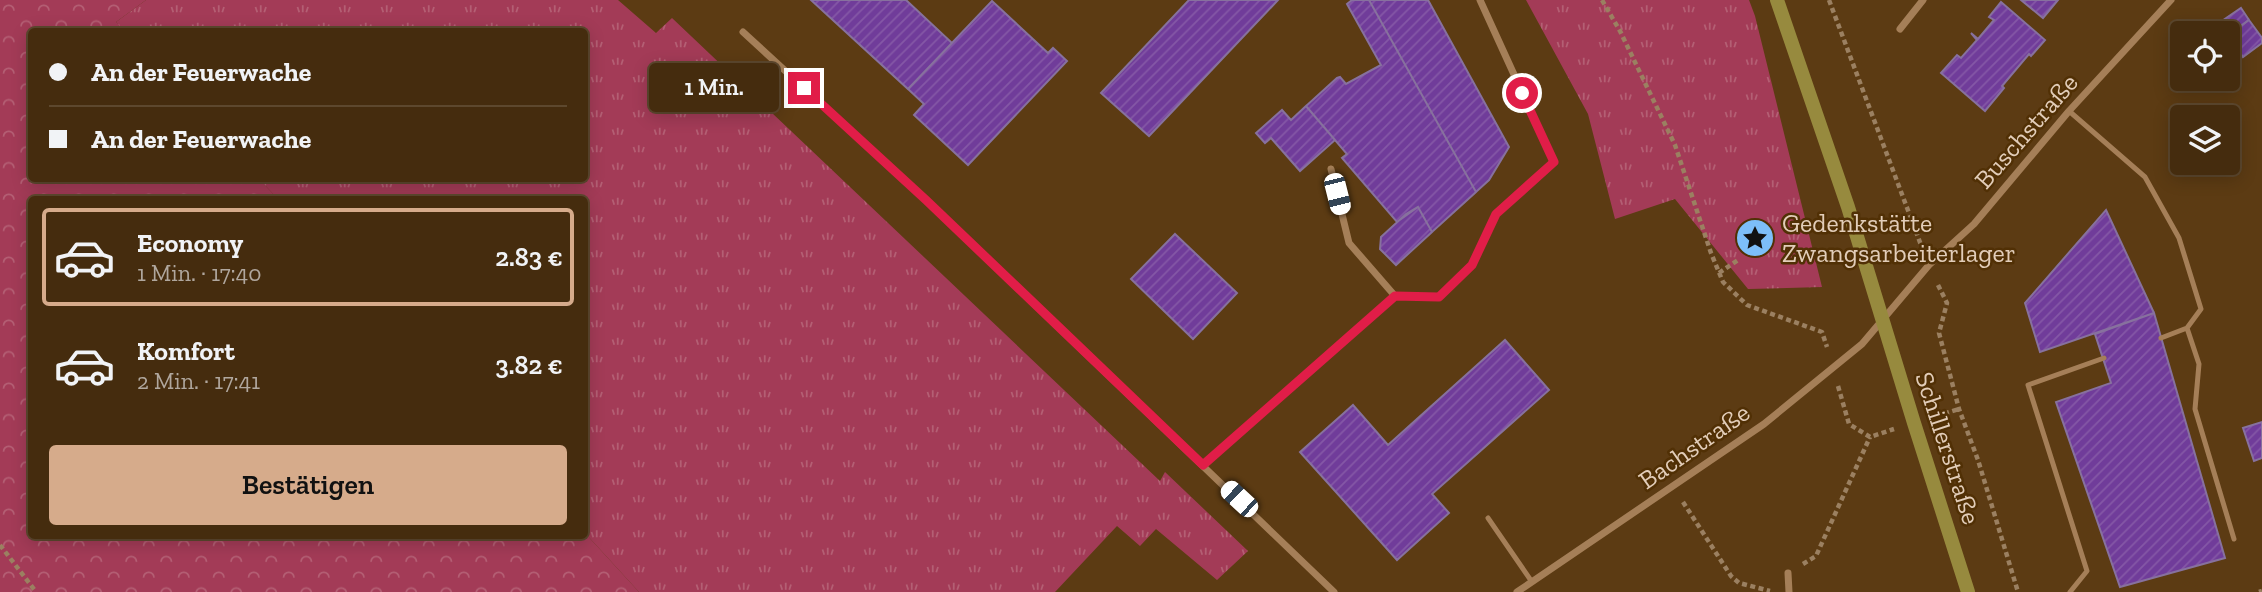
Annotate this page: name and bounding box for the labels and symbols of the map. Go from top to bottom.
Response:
callout: 1 Min. [650,64,780,112]
street label: Buschstraße [1967,67,2085,195]
route end [788,72,820,104]
route start [1506,77,1538,109]
car [1322,171,1353,217]
place label: Gedenkstätte Zwangsarbeiterlager [1782,207,2016,269]
place icon: Gedenkstätte Zwangsarbeiterlager [1734,217,1776,259]
street label: Schillerstraße [1908,368,1988,528]
street label: Bachstraße [1632,396,1756,496]
car [1217,477,1262,521]

